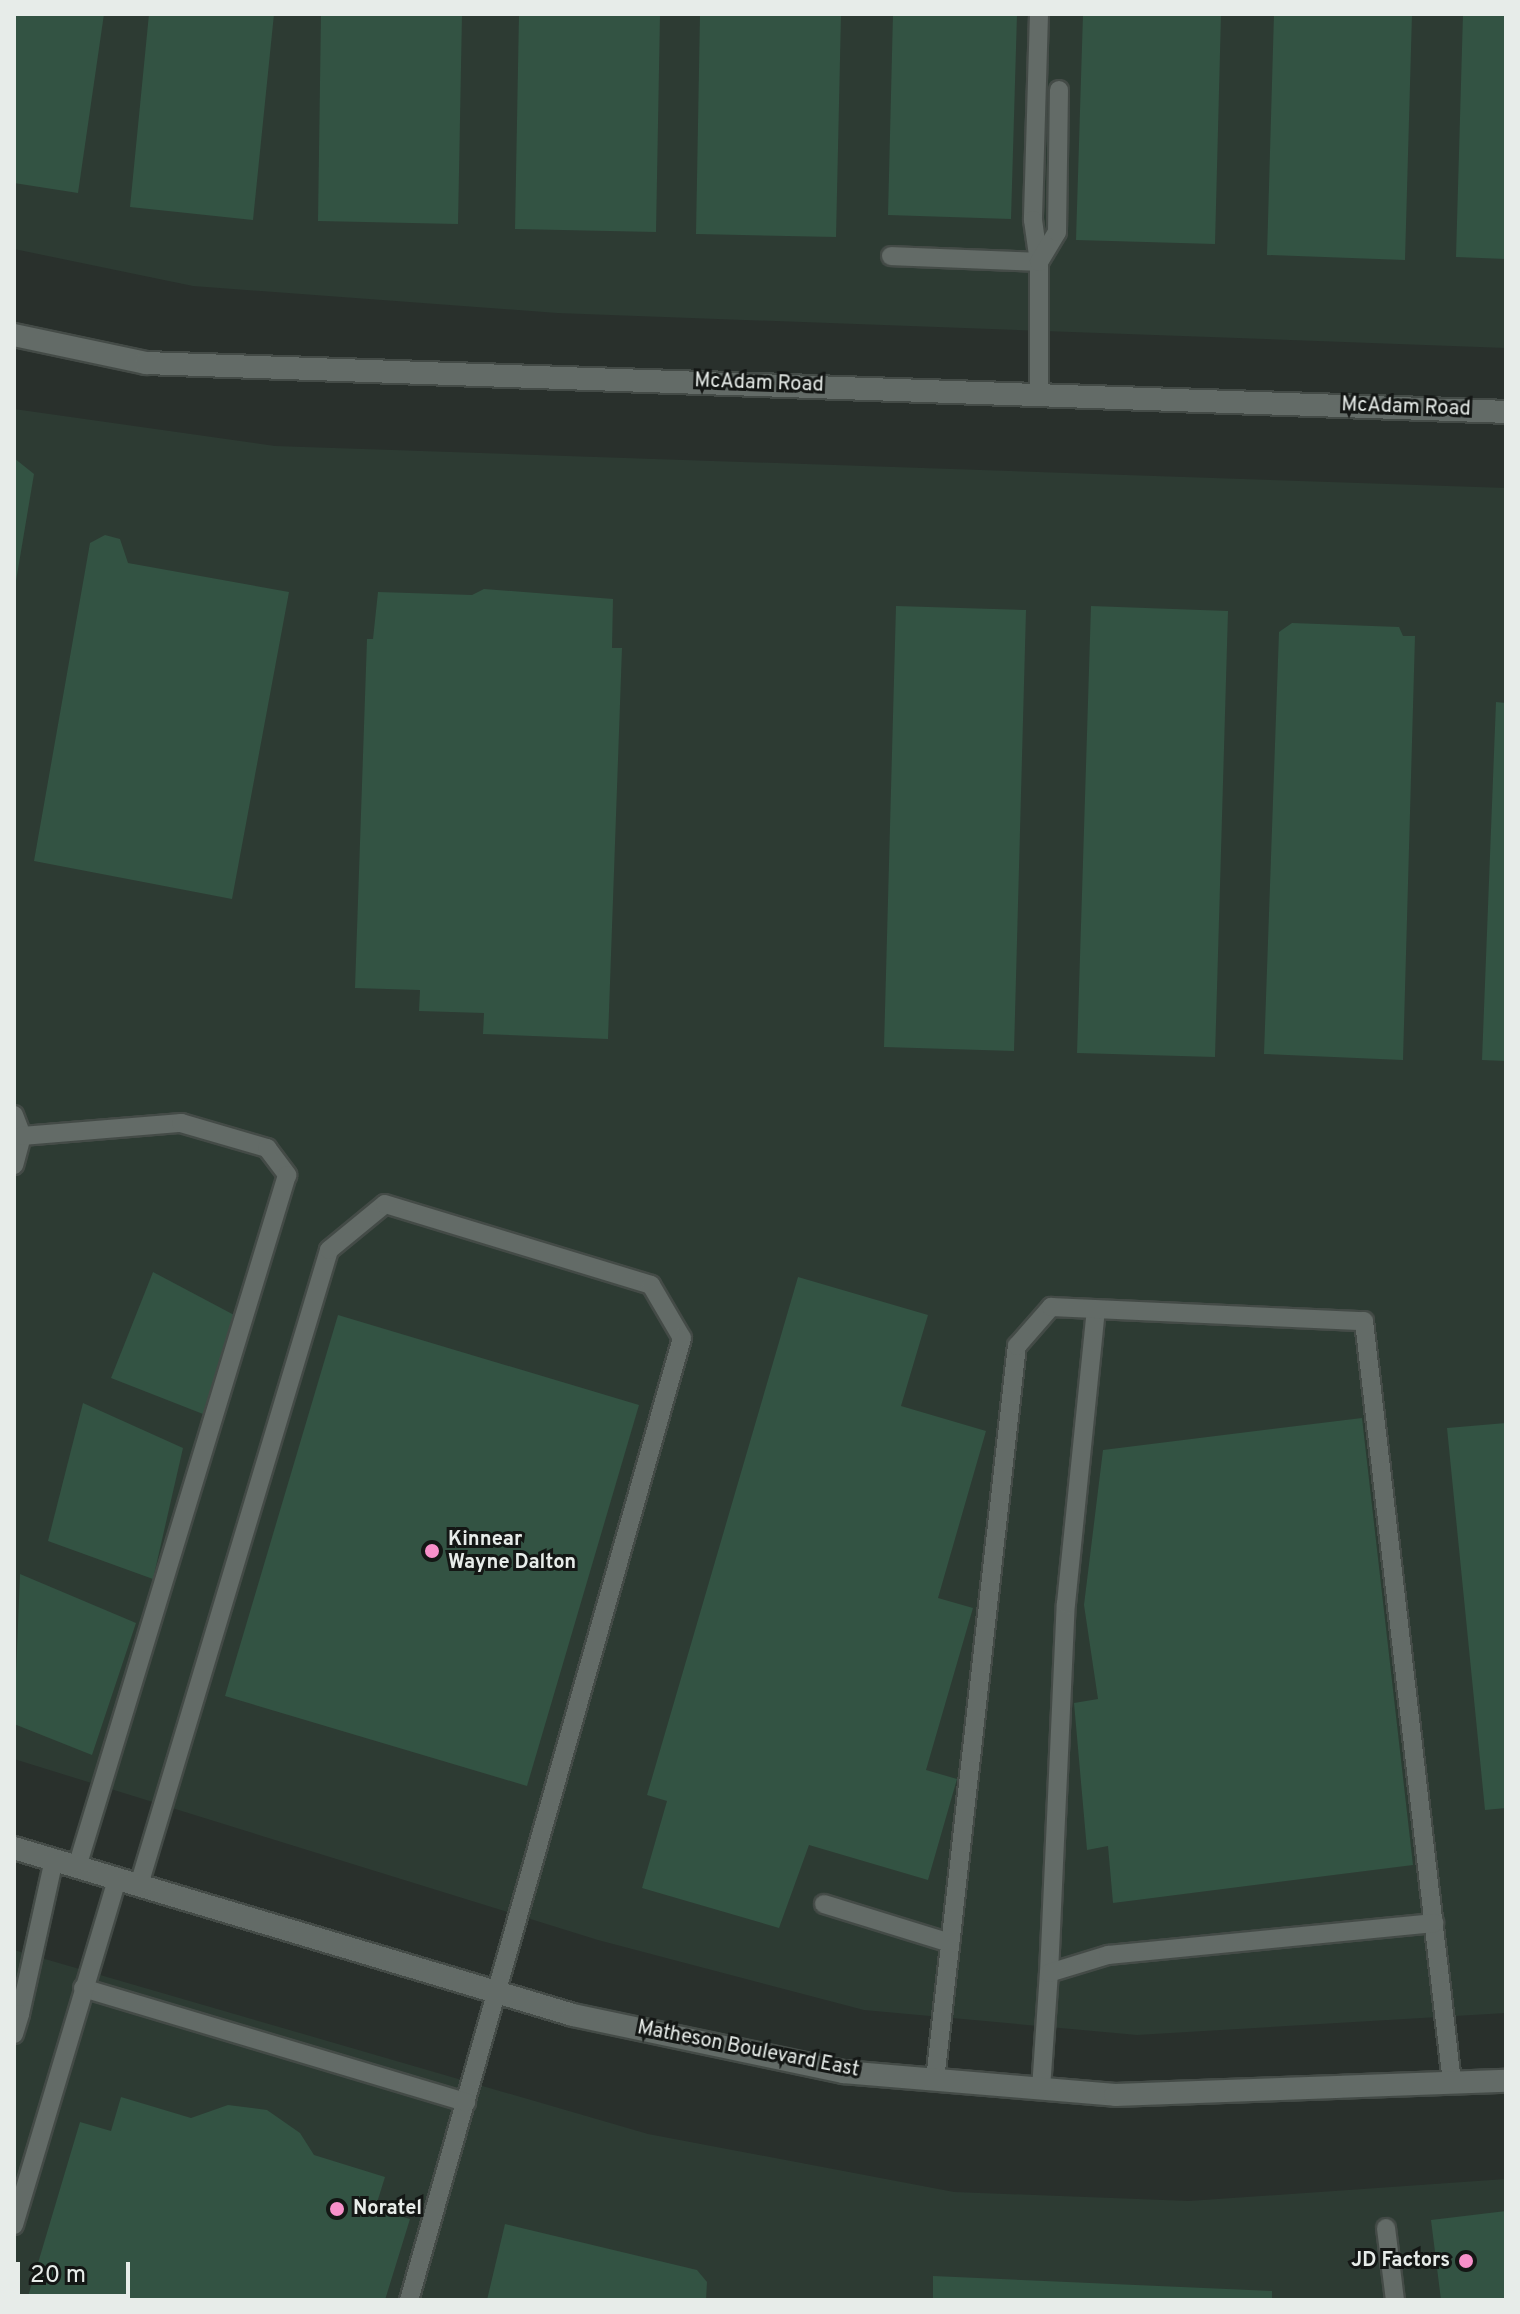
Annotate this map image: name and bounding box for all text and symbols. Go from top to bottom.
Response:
street label: McAdam Road [694,370,824,398]
street label: McAdam Road [1341,394,1471,422]
place label: Kinnear Wayne Dalton [448,1528,576,1575]
marker: Kinnear Wayne Dalton [423,1542,441,1560]
street label: Matheson Boulevard East [635,2017,861,2083]
place label: Noratel [353,2197,422,2221]
marker: Noratel [328,2200,346,2218]
scale bar [20,2246,134,2296]
place label: JD Factors [1351,2249,1450,2273]
marker: JD Factors [1457,2252,1475,2270]
text: 20 m [30,2261,86,2291]

